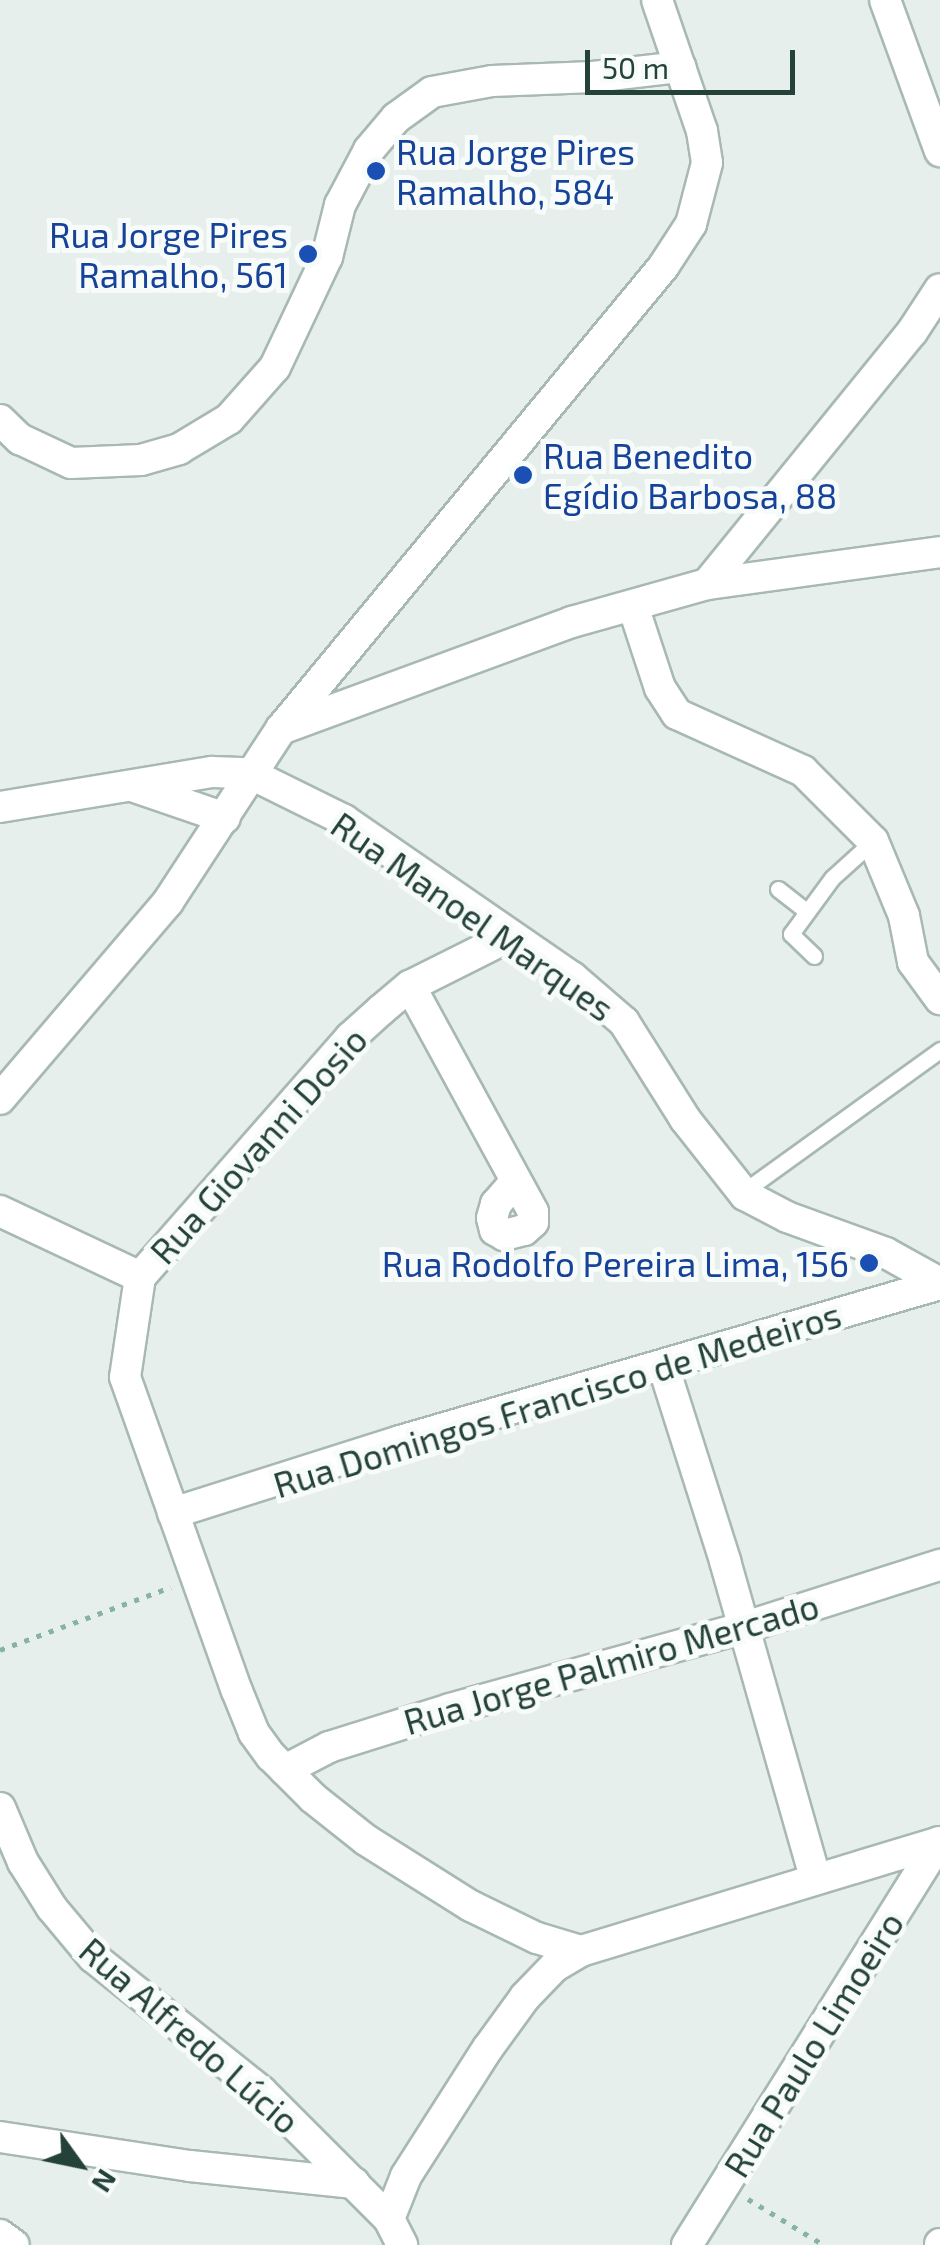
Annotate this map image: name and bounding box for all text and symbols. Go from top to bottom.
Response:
scale bar [590,30,800,92]
text: 50 m [602,49,669,85]
place label: Rua Jorge Pires Ramalho, 584 [396,130,636,212]
marker: Rua Jorge Pires Ramalho, 584 [365,160,387,182]
place label: Rua Jorge Pires Ramalho, 561 [48,213,288,295]
marker: Rua Jorge Pires Ramalho, 561 [297,243,319,265]
place label: Rua Benedito Egídio Barbosa, 88 [543,434,837,516]
marker: Rua Benedito Egídio Barbosa, 88 [512,464,534,486]
street label: Rua Manoel Marques [323,803,623,1029]
street label: Rua Giovanni Dosio [141,1018,375,1272]
place label: Rua Rodolfo Pereira Lima, 156 [382,1242,849,1284]
marker: Rua Rodolfo Pereira Lima, 156 [858,1252,880,1274]
street label: Rua Domingos Francisco de Medeiros [268,1293,846,1505]
street label: Rua Jorge Palmiro Mercado [398,1584,824,1742]
street label: Rua Paulo Limoeiro [715,1904,911,2184]
street label: Rua Alfredo Lúcio [71,1928,309,2142]
north arrow [30,2115,130,2215]
text: N [85,2164,125,2199]

